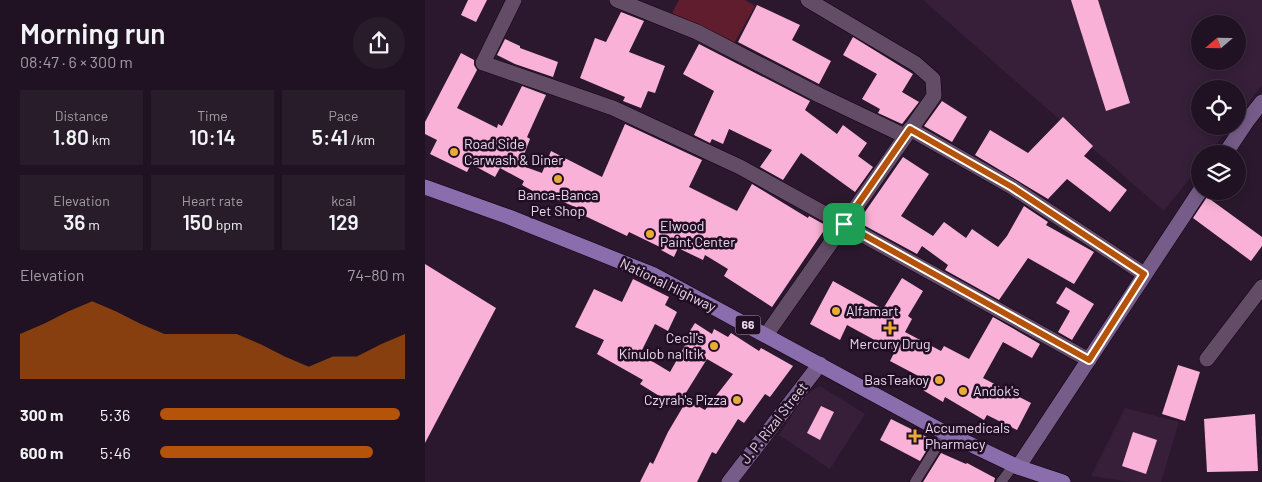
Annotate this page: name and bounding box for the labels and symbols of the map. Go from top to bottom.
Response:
north arrow [1191,15,1246,70]
place label: Road Side Carwash & Diner [464,135,563,168]
marker: Road Side Carwash & Diner [448,146,460,158]
marker: Banca-Banca Pet Shop [552,173,564,185]
place label: Banca-Banca Pet Shop [518,186,598,219]
pin [823,203,865,245]
place label: Elwood Paint Center [660,217,735,250]
marker: Elwood Paint Center [644,228,656,240]
street label: National Highway [617,254,719,315]
place label: Alfamart [846,302,899,319]
marker: Alfamart [830,305,842,317]
road number: 66 [735,316,761,334]
marker: Mercury Drug [884,322,896,334]
place label: Cecil's Kinulob na Itik [619,329,704,362]
place label: Mercury Drug [850,335,930,352]
marker: Cecil's Kinulob na Itik [708,340,720,352]
place label: BasTeakoy [864,371,930,388]
marker: BasTeakoy [933,374,945,386]
street label: J. P. Rizal Street [736,379,811,467]
place label: Andok's [973,382,1020,399]
marker: Andok's [957,385,969,397]
place label: Czyrah's Pizza [644,391,727,408]
marker: Czyrah's Pizza [731,394,743,406]
place label: Accumedicals Pharmacy [925,419,1010,452]
marker: Accumedicals Pharmacy [909,430,921,442]

